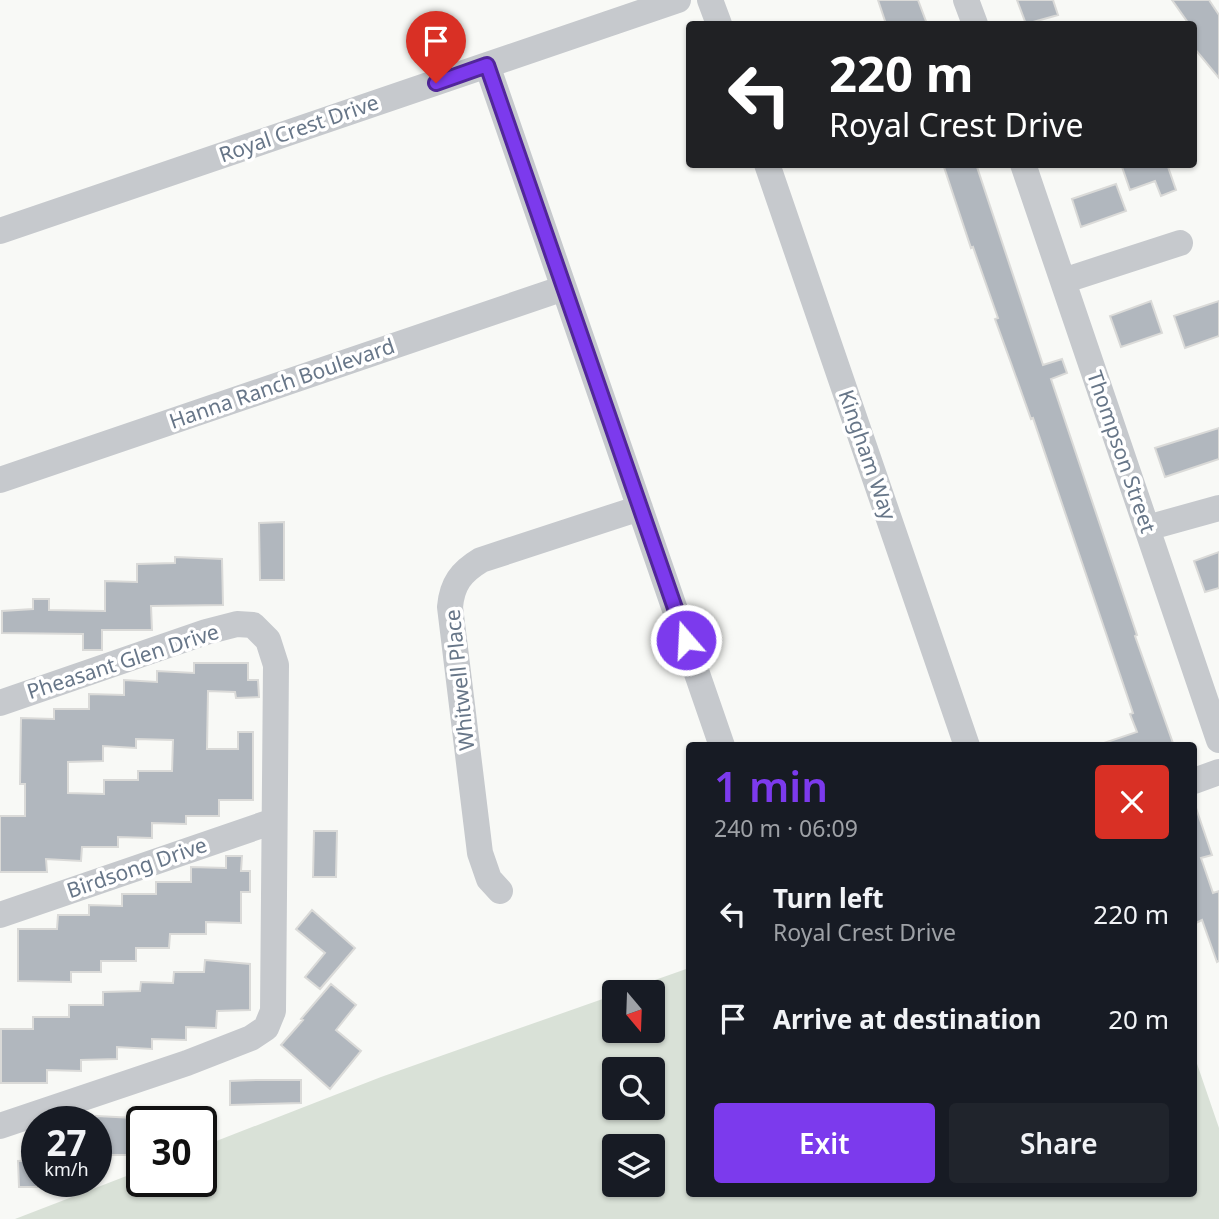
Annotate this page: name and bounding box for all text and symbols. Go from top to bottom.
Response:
pin [406,11,466,83]
icon: arrive [417,22,455,60]
text: 220 m [829,40,974,106]
icon: left [714,49,805,140]
street label: Royal Crest Drive [215,88,382,168]
text: Royal Crest Drive [829,103,1084,146]
street label: Hanna Ranch Boulevard [165,331,398,435]
street label: Thompson Street [1081,367,1163,537]
street label: Kingham Way [833,386,903,524]
position arrow [649,603,723,677]
street label: Whitwell Place [438,608,480,752]
street label: Pheasant Glen Drive [23,617,222,705]
text: 1 min [714,757,828,814]
button: close [1095,765,1169,839]
text: 240 m · 06:09 [714,812,858,844]
street label: Birdsong Drive [63,830,210,904]
text: Turn left [773,880,884,916]
icon: left [714,895,752,933]
text: 220 m [1093,896,1169,932]
text: Royal Crest Drive [773,916,956,948]
north arrow [602,980,665,1043]
map controls [602,980,665,1197]
icon: arrive [714,1000,752,1038]
text: Arrive at destination [773,1001,1042,1037]
text: 20 m [1108,1001,1169,1037]
button: search [602,1057,665,1120]
button: Exit [714,1103,935,1183]
button: Share [949,1103,1169,1183]
speed limit sign: 30 [126,1106,217,1197]
text: 27 [46,1119,87,1166]
button: layers [602,1134,665,1197]
text: km/h [44,1157,89,1181]

